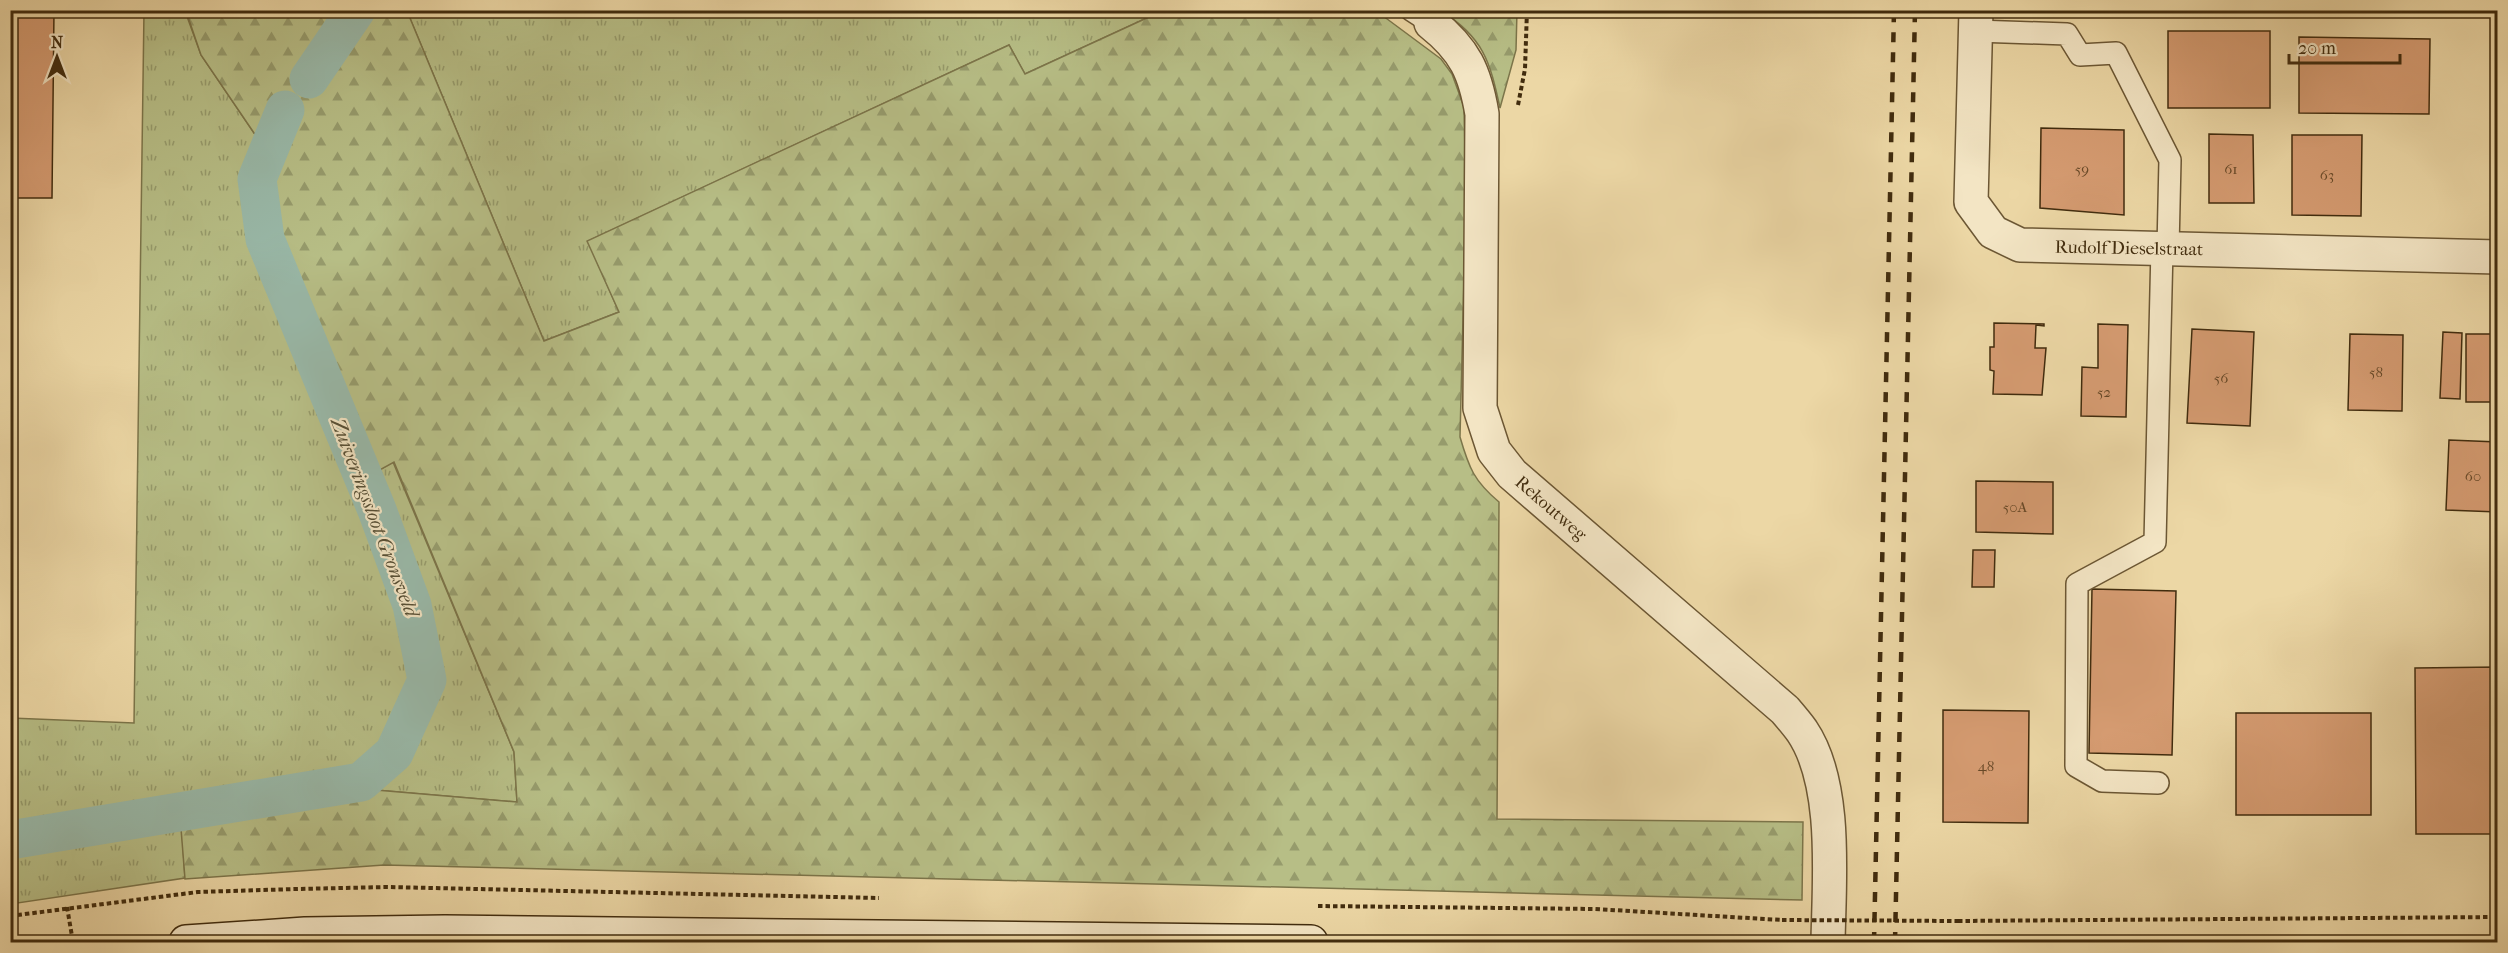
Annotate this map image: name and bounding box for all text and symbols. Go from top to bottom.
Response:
north arrow [27,27,87,87]
scale bar [2289,27,2400,65]
text: N [51,33,64,52]
text: 20 m [2298,38,2336,59]
house number: 59 [2075,160,2089,178]
house number: 61 [2224,160,2238,178]
house number: 63 [2320,166,2334,184]
street label: Rudolf Dieselstraat [2055,237,2204,260]
house number: 58 [2369,363,2383,381]
house number: 56 [2214,369,2229,387]
house number: 52 [2097,383,2111,401]
water label: Zuiveringssloot Gronsveld [325,413,424,622]
house number: 60 [2465,467,2481,485]
street label: Rekoutweg [1511,472,1591,545]
house number: 50A [2003,498,2027,516]
house number: 48 [1978,757,1994,775]

